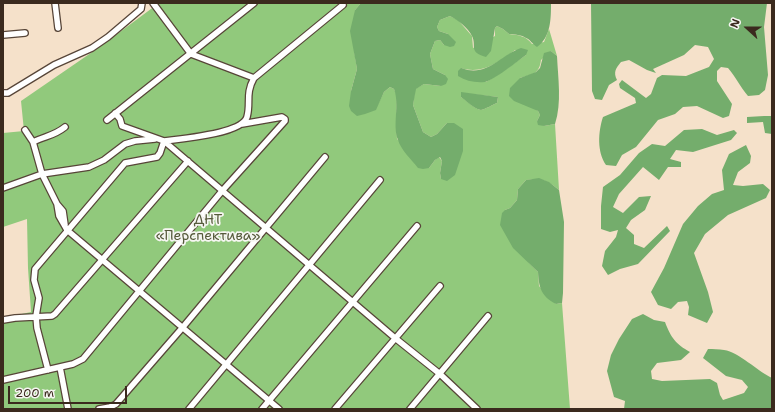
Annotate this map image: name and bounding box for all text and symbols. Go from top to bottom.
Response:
north arrow [727,8,767,48]
text: N [727,17,744,30]
park label: ДНТ «Перспектива» [156,212,260,244]
scale bar [10,378,129,404]
text: 200 m [15,385,54,401]

